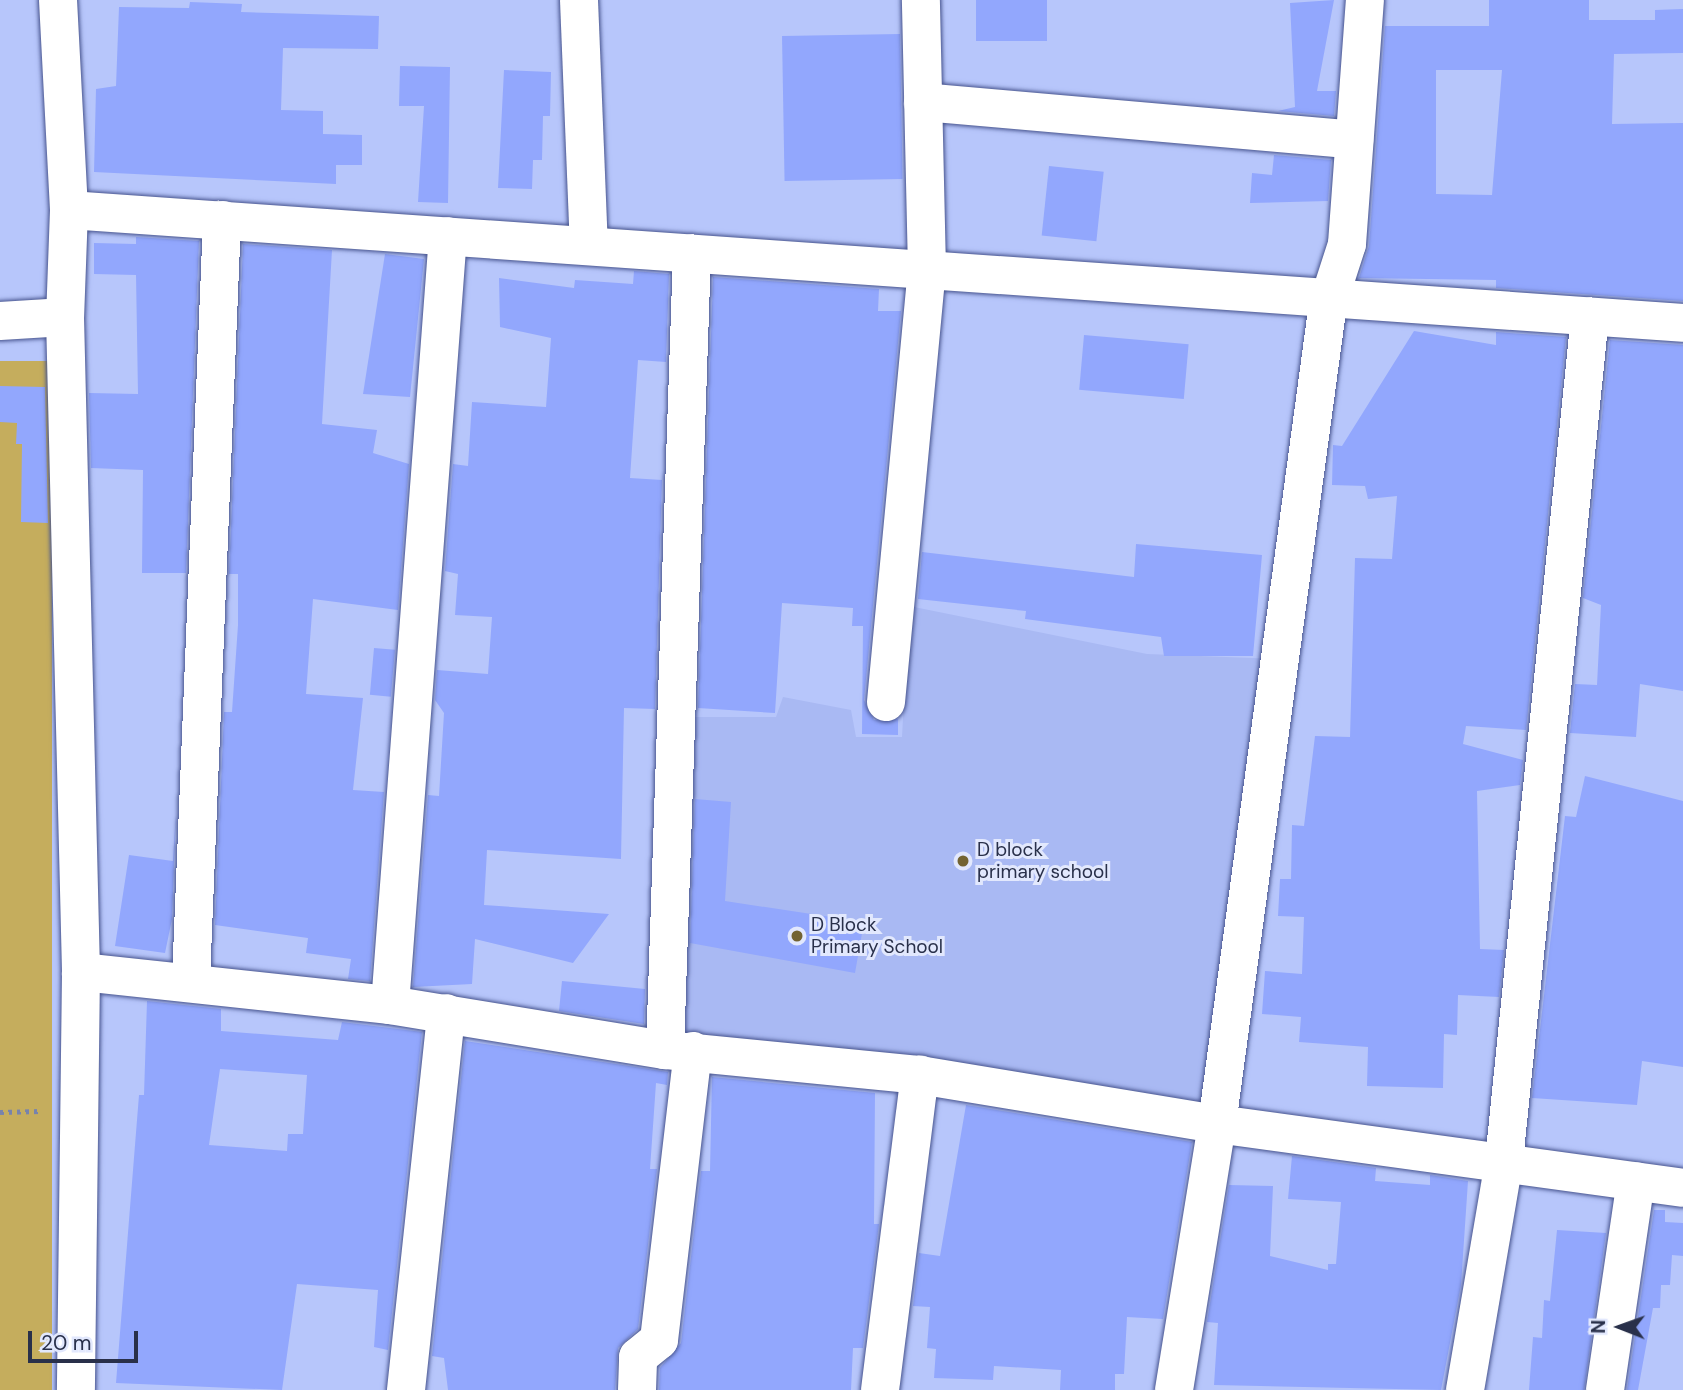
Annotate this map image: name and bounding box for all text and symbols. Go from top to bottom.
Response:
place label: D block primary school [977,839,1108,883]
marker: D block primary school [955,853,971,869]
place label: D Block Primary School [811,914,943,958]
marker: D Block Primary School [789,928,805,944]
north arrow [1585,1292,1655,1362]
scale bar [32,1316,142,1360]
text: N [1586,1319,1611,1334]
text: 20 m [41,1329,92,1357]

